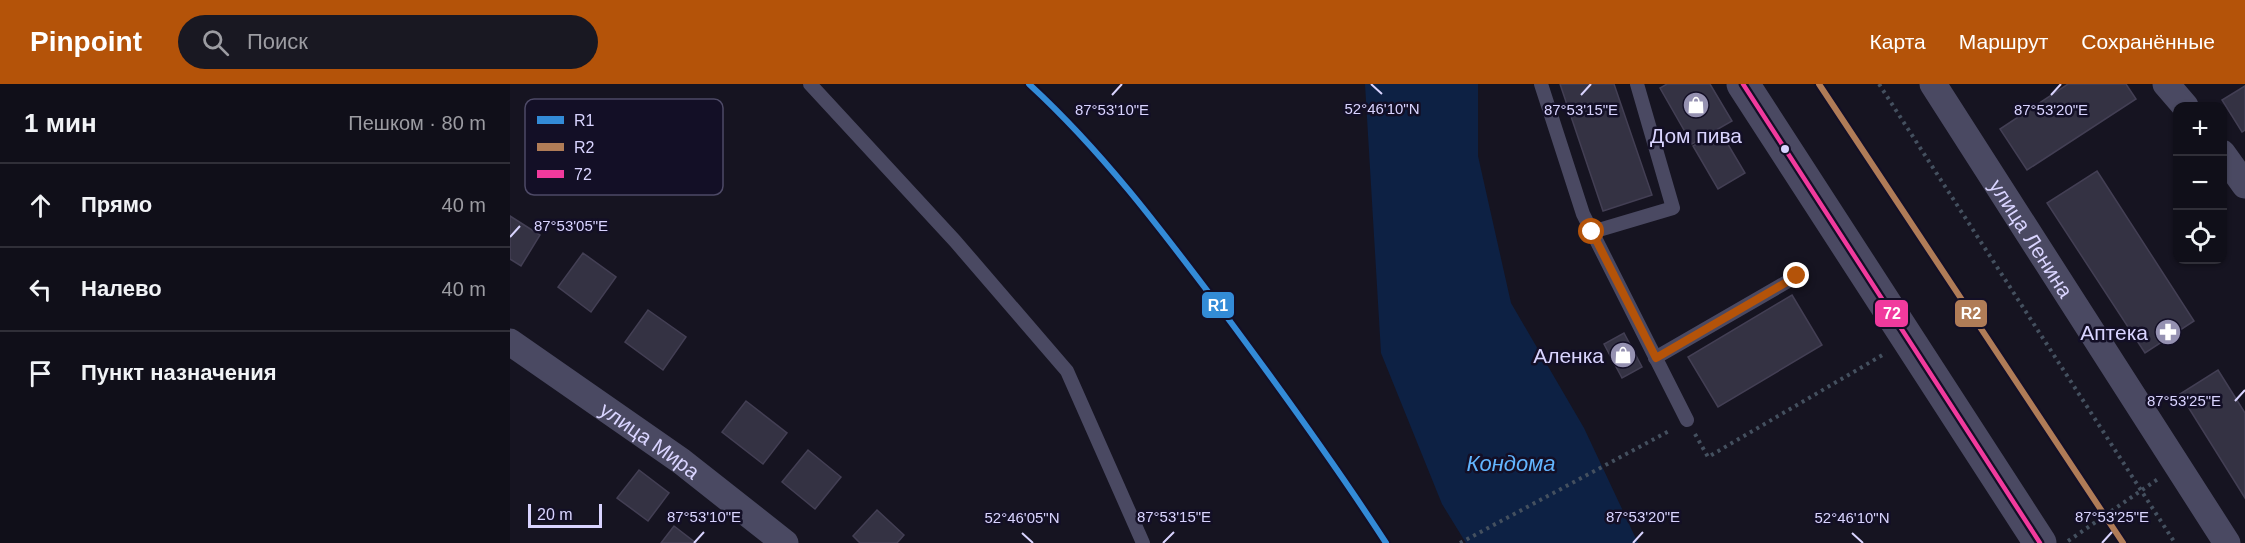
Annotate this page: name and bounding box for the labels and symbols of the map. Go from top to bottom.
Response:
shop icon: Дом пива [1681,90,1711,120]
legend [525,99,723,195]
text: 52°46'10"N [1344,100,1420,117]
text: 87°53'10"E [1075,101,1149,118]
text: 87°53'15"E [1544,101,1618,118]
text: 87°53'20"E [2014,101,2088,118]
text: R1 [574,112,595,129]
place label: Дом пива [1650,124,1742,147]
text: R2 [574,139,595,156]
unlabelled marker [1779,143,1791,155]
text: 72 [574,166,592,183]
street label: улица Ленина [1985,175,2078,302]
text: 87°53'05"E [534,217,608,234]
route start [1578,218,1604,244]
route end [1783,262,1809,288]
line badge: R1 [1201,291,1235,319]
text: R1 [1208,297,1228,314]
line badge: 72 [1874,299,1909,328]
line badge: R2 [1954,299,1988,328]
text: 72 [1883,305,1901,322]
text: R2 [1961,305,1981,322]
pharmacy icon: Аптека [2153,317,2183,347]
place label: Аптека [2080,321,2148,344]
shop icon: Аленка [1608,340,1638,370]
place label: Аленка [1533,344,1604,367]
text: 87°53'25"E [2147,392,2221,409]
street label: улица Мира [596,397,705,483]
water label: Кондома [1466,451,1556,476]
scale bar [528,501,602,528]
text: 87°53'10"E [667,508,741,525]
text: 87°53'15"E [1137,508,1211,525]
text: 87°53'20"E [1606,508,1680,525]
text: 87°53'25"E [2075,508,2149,525]
text: 52°46'05"N [984,509,1060,526]
text: 52°46'10"N [1814,509,1890,526]

